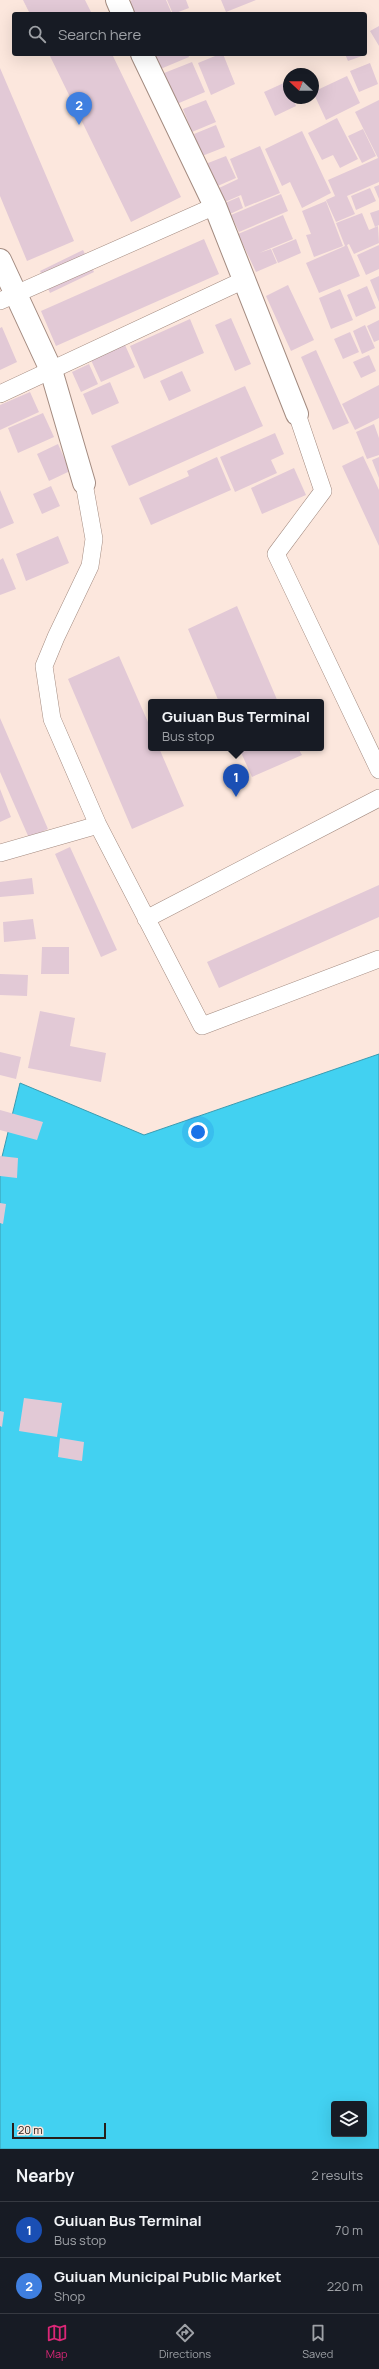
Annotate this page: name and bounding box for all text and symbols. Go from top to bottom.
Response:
search box [12,12,367,56]
icon: search [26,23,48,45]
text: Search here [58,24,141,45]
north arrow [283,68,319,104]
pin: 2 [66,92,92,125]
popup [148,699,324,751]
text: Guiuan Bus Terminal [162,706,310,727]
text: Bus stop [162,727,214,745]
pin: 1 [223,764,249,797]
your location [188,1122,208,1142]
map controls [331,2101,367,2137]
button: layers [331,2101,367,2137]
scale bar [12,2121,106,2140]
text: 20 m [18,2122,43,2137]
text: Nearby [16,2164,74,2187]
text: 2 results [311,2166,363,2184]
text: Guiuan Bus Terminal [54,2210,202,2231]
text: 1 [26,2221,32,2239]
text: 70 m [335,2221,363,2239]
text: Bus stop [54,2231,106,2249]
text: Guiuan Municipal Public Market [54,2266,282,2287]
text: 2 [25,2277,33,2295]
text: 220 m [327,2277,363,2295]
text: Shop [54,2287,85,2305]
tab: Map [46,2322,68,2361]
tab: Directions [159,2322,211,2361]
tab: Saved [302,2322,333,2361]

